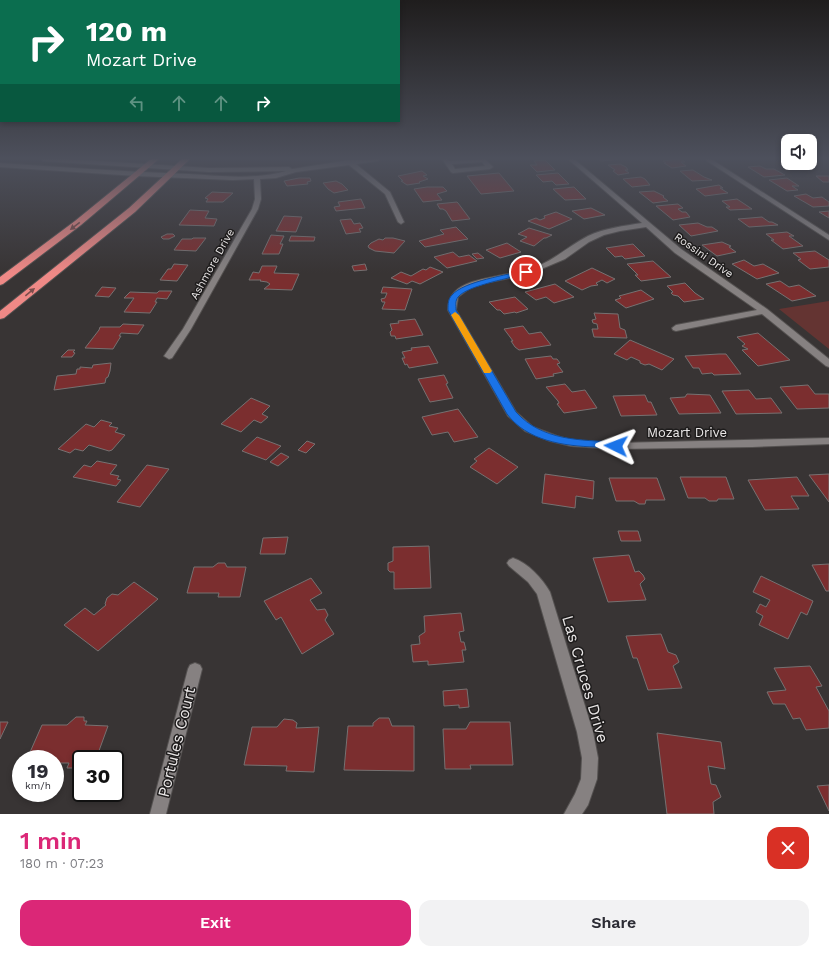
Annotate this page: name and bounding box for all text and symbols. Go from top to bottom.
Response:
text: 120 m [86,15,167,48]
icon: right [20,16,72,68]
text: Mozart Drive [86,49,197,70]
icon: left [126,92,148,114]
icon: ahead [168,92,190,114]
icon: ahead [210,92,232,114]
icon: right [252,92,274,114]
map controls [781,134,817,170]
button: sound [781,134,817,170]
one-way arrow [69,222,80,230]
street label: Ashmore Drive [188,227,237,302]
street label: Rossini Drive [672,230,736,281]
pin [509,255,543,289]
icon: arrive [515,261,537,283]
one-way arrow [25,287,36,296]
position arrow [595,425,637,467]
street label: Mozart Drive [647,425,727,440]
street label: Las Cruces Drive [558,613,613,745]
street label: Portules Court [154,685,199,799]
speed limit sign: 30 [72,750,124,802]
text: 19 [28,759,48,783]
text: km/h [25,780,51,791]
text: 1 min [20,827,82,855]
button: close [767,827,809,869]
text: 180 m · 07:23 [20,856,104,871]
button: Exit [20,900,411,946]
button: Share [419,900,809,946]

